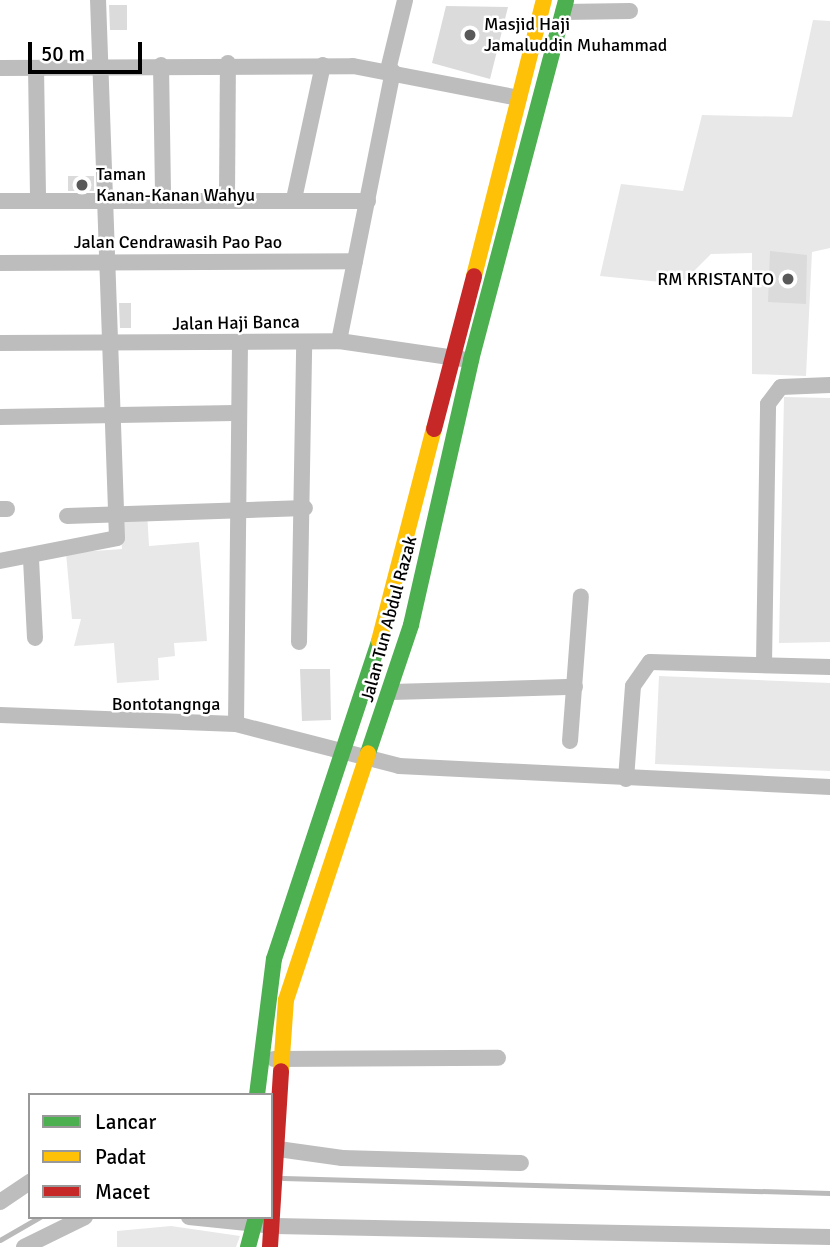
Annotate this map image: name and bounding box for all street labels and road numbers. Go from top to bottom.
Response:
street label: Jalan Cendrawasih Pao Pao [74,231,282,253]
street label: Jalan Haji Banca [172,311,300,335]
street label: Jalan Tun Abdul Razak [356,534,422,704]
street label: Bontotangnga [112,693,220,715]

